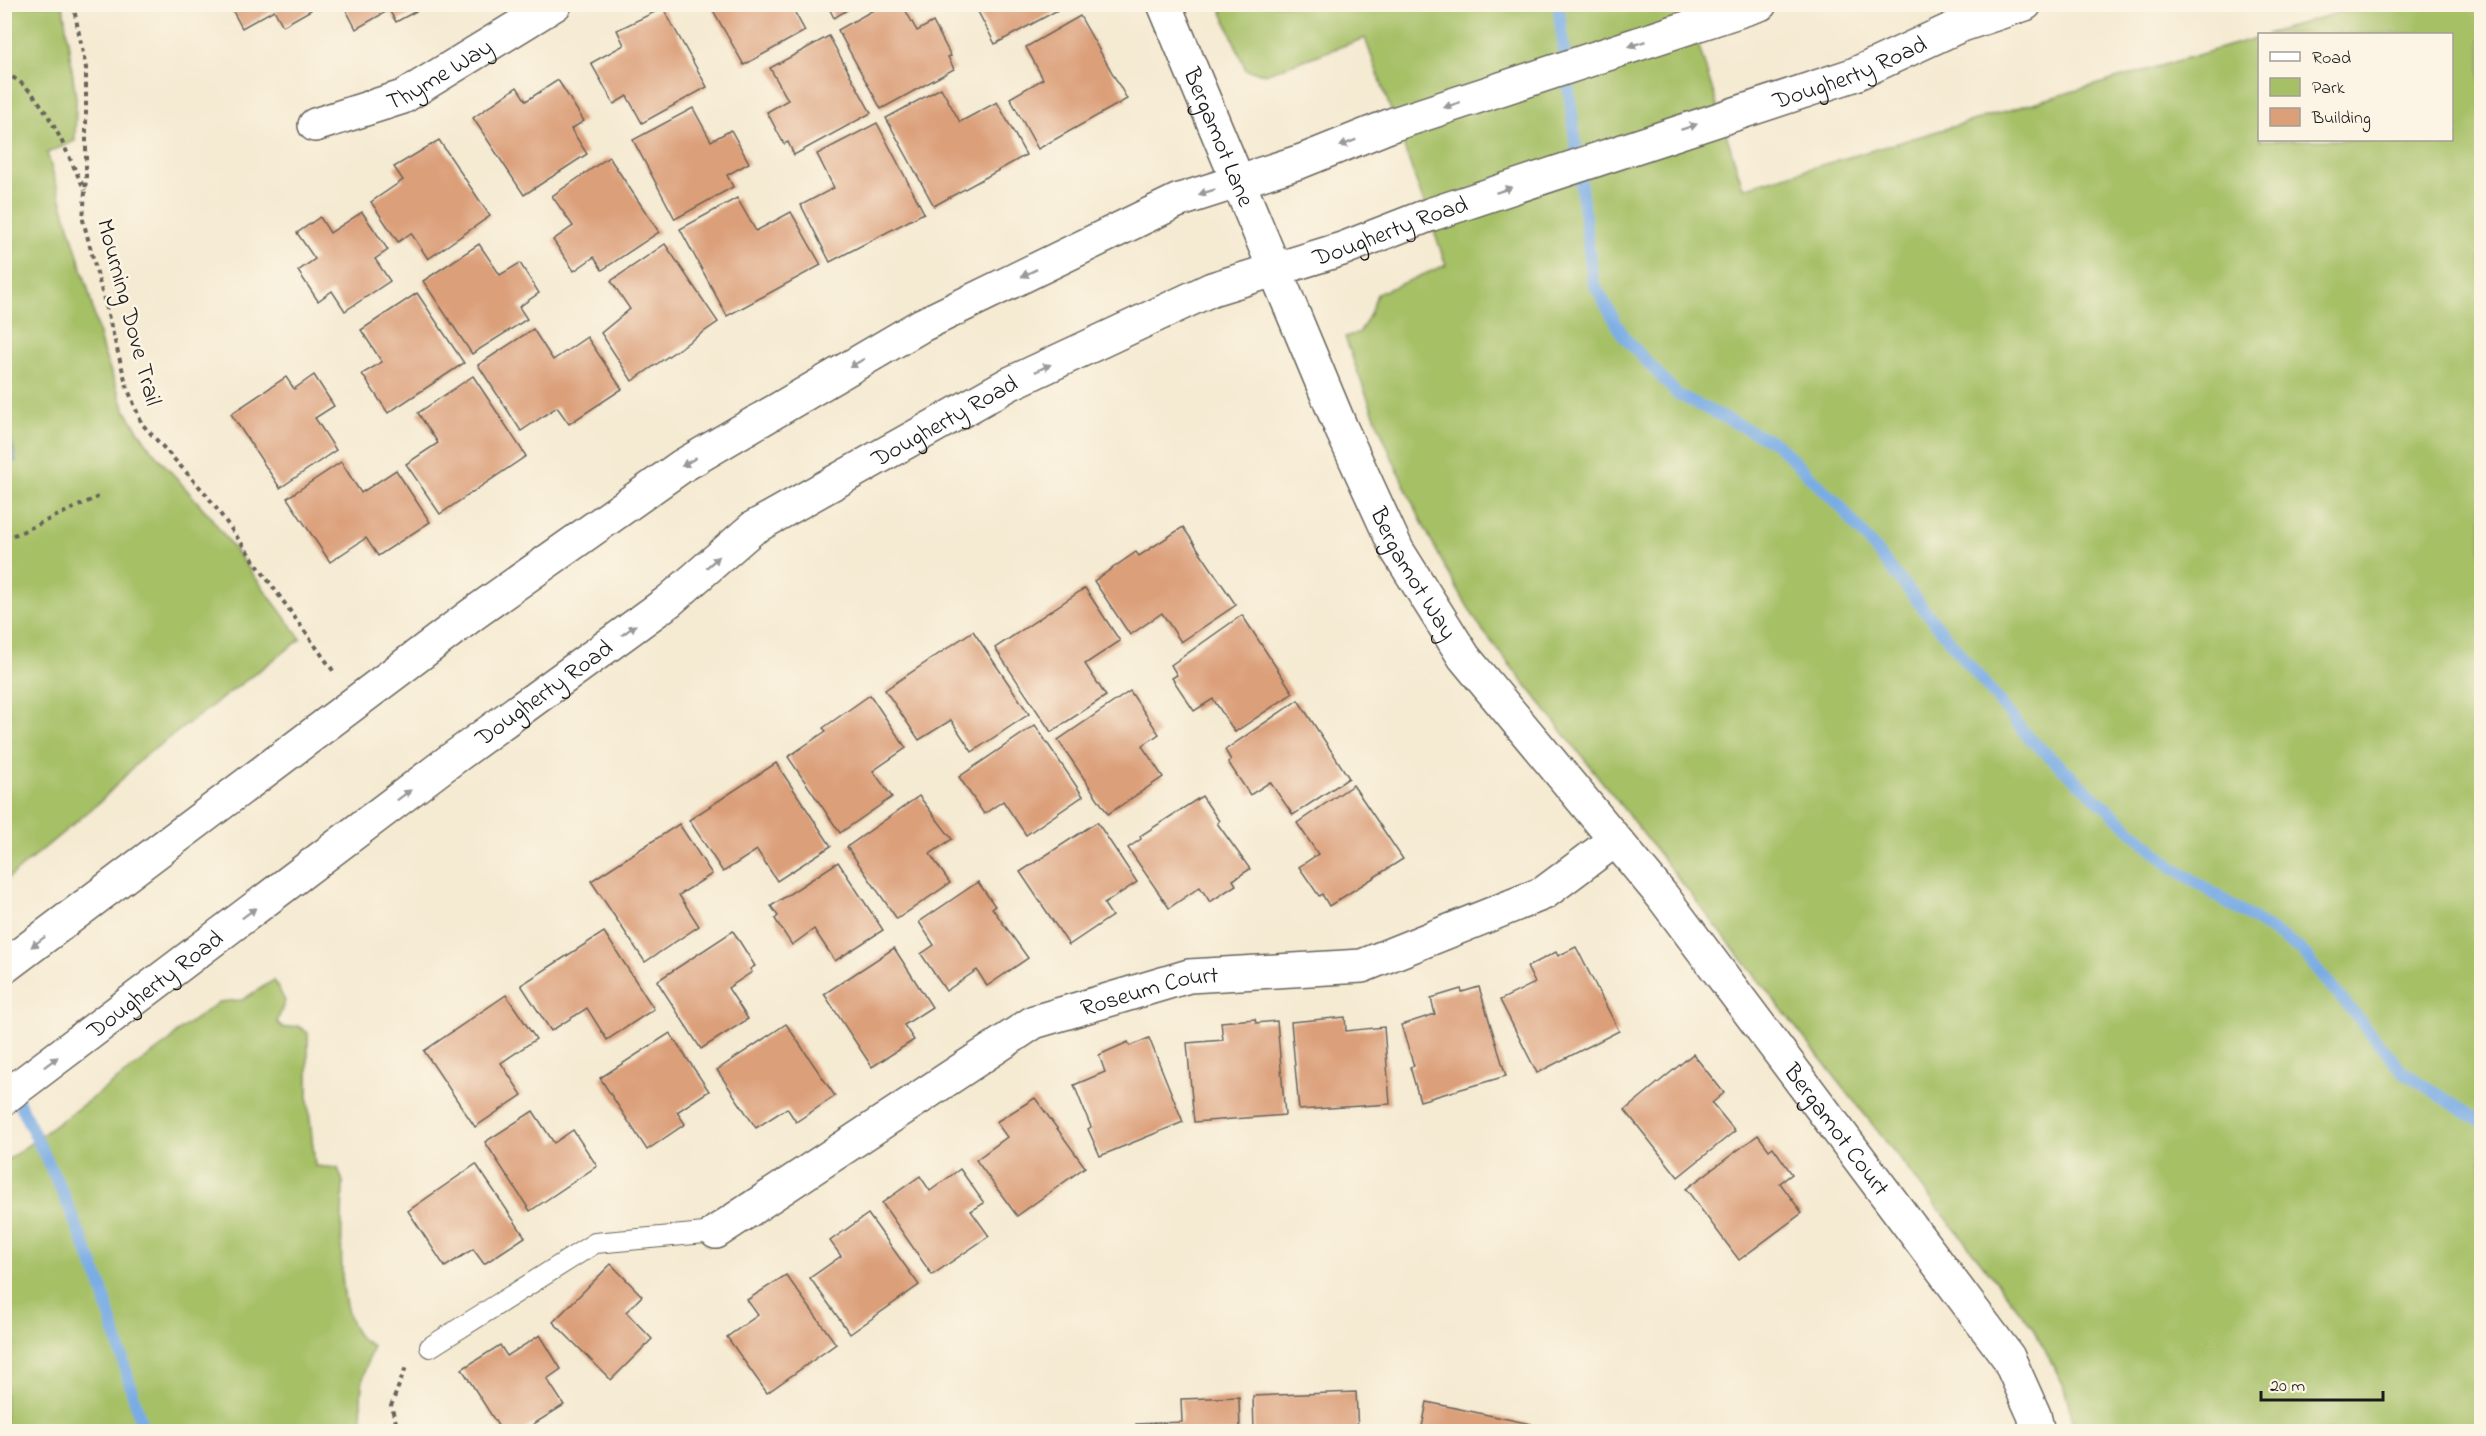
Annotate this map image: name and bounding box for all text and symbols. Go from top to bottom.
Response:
street label: Dougherty Road [1768,28,1934,121]
street label: Thyme Way [382,31,501,121]
legend [2258,33,2453,141]
one-way arrow [1628,40,1646,49]
text: Road [2312,46,2351,72]
street label: Bergamot Lane [1172,62,1262,213]
text: Park [2312,76,2345,102]
one-way arrow [1443,101,1461,110]
text: Building [2311,106,2371,133]
one-way arrow [1680,122,1698,132]
one-way arrow [1339,138,1357,148]
one-way arrow [1495,184,1513,194]
one-way arrow [1198,188,1216,197]
street label: Dougherty Road [1308,188,1473,277]
street label: Mourning Dove Trail [86,215,169,410]
one-way arrow [1021,268,1038,277]
one-way arrow [849,358,865,369]
one-way arrow [1035,363,1052,372]
street label: Dougherty Road [865,367,1024,478]
one-way arrow [681,457,697,468]
street label: Bergamot Way [1359,501,1464,648]
one-way arrow [706,556,721,569]
one-way arrow [621,624,637,636]
street label: Dougherty Road [468,632,622,757]
one-way arrow [396,789,412,801]
one-way arrow [241,907,256,919]
street label: Dougherty Road [80,923,232,1050]
one-way arrow [30,936,46,948]
street label: Roseum Court [1077,959,1219,1027]
one-way arrow [43,1056,59,1069]
street label: Bergamot Court [1773,1056,1897,1205]
scale bar [2261,1364,2382,1402]
text: 20 m [2270,1374,2305,1400]

